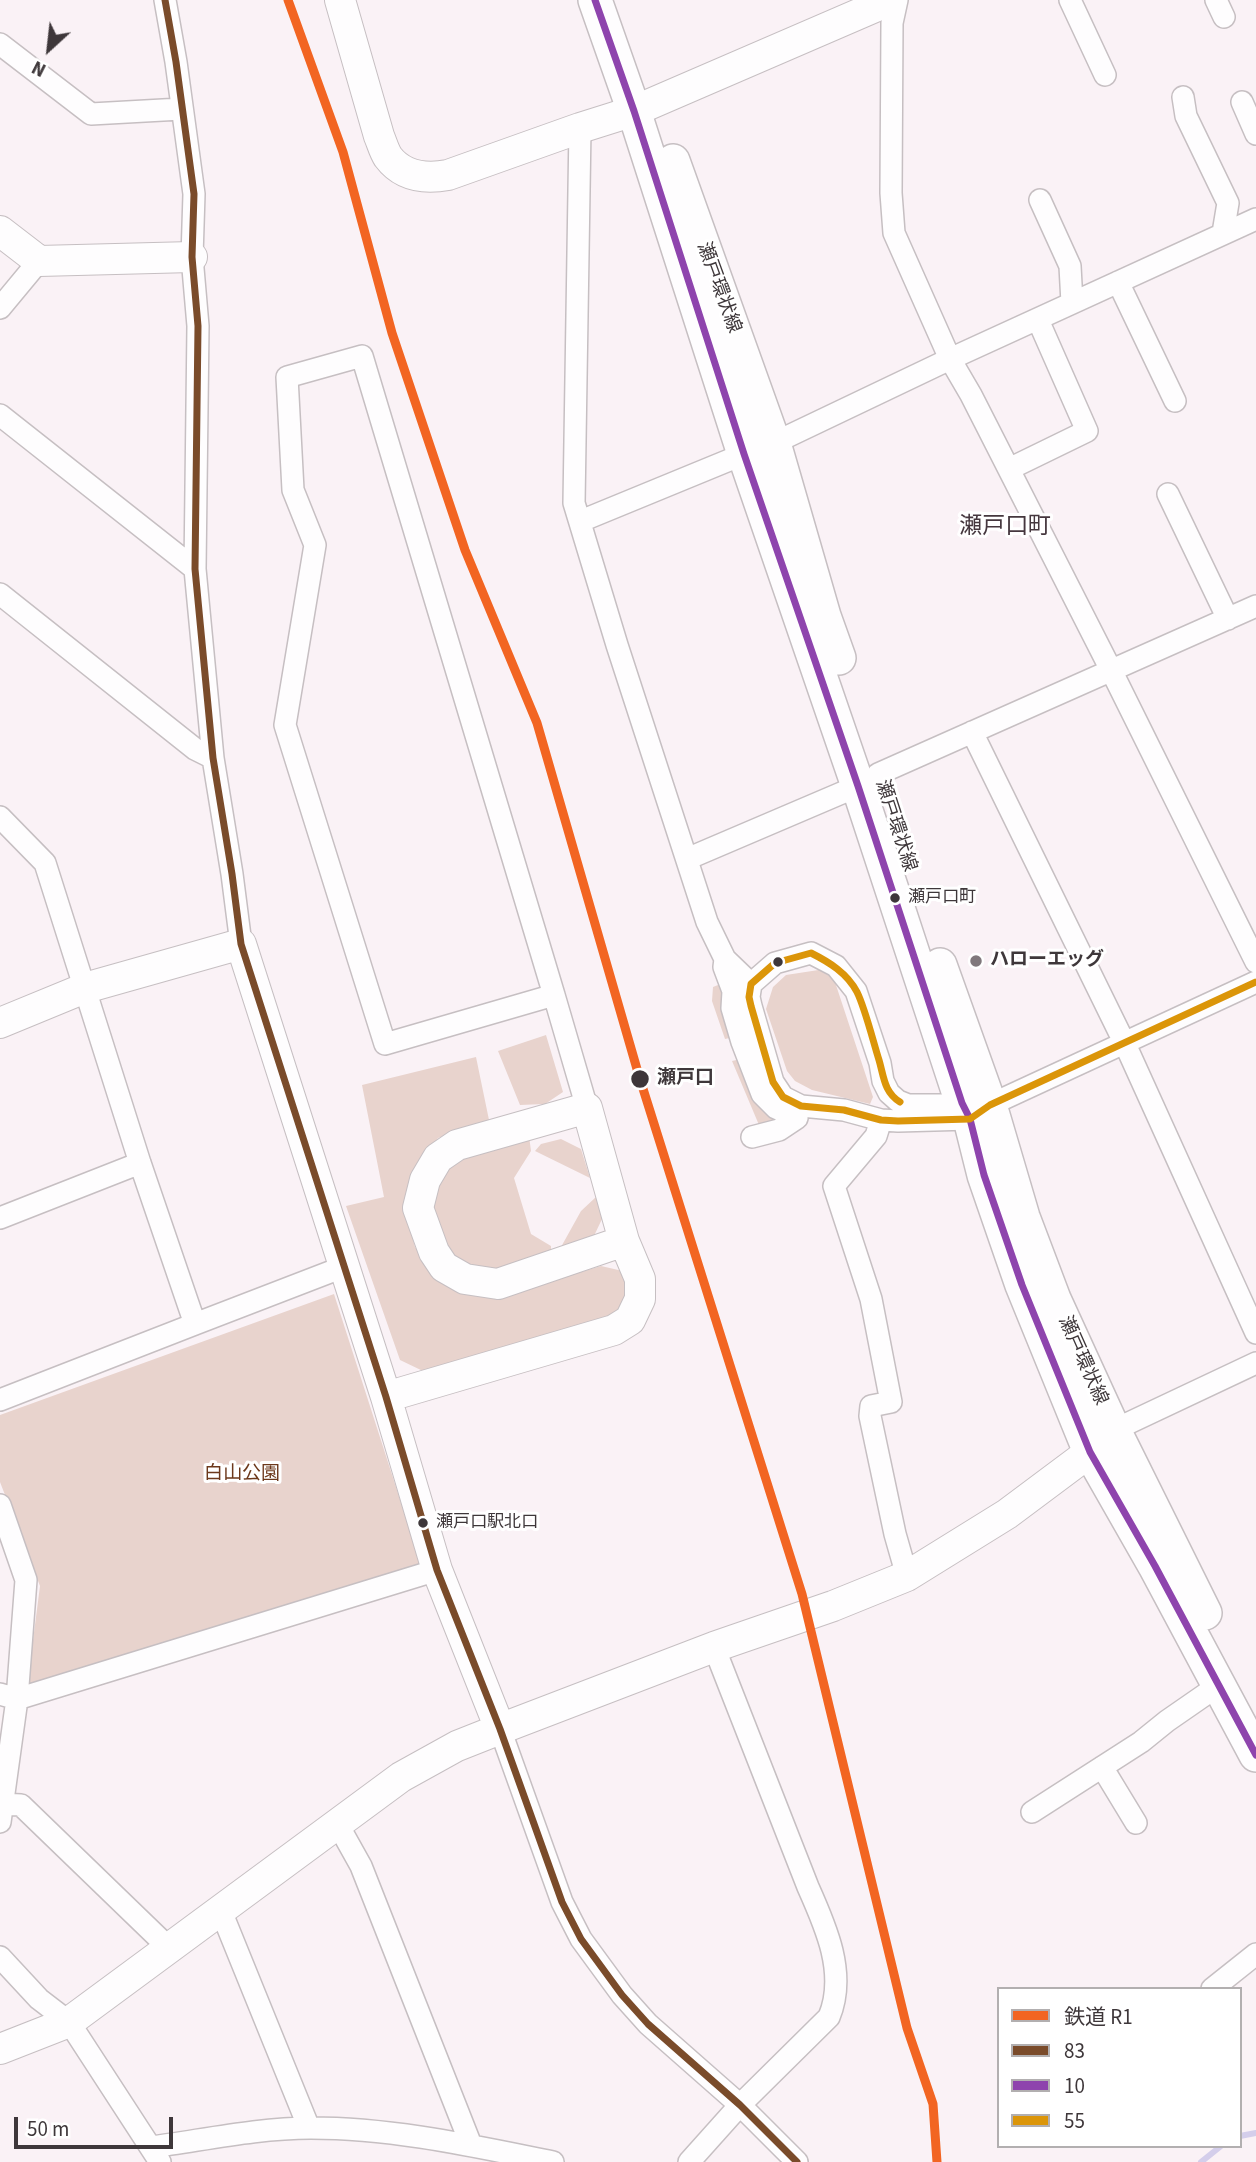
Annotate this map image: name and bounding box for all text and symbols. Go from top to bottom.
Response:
north arrow [14,14,84,84]
text: N [27,53,51,83]
street label: 瀬戸環状線 [691,239,745,337]
district label: 瀬戸口町 [959,514,1051,542]
street label: 瀬戸環状線 [869,777,921,875]
place label: 瀬戸口町 [908,888,976,908]
marker: 瀬戸口町 [888,891,902,905]
place label: ハローエッグ [990,950,1104,972]
marker: ハローエッグ [968,953,984,969]
unlabelled marker [771,955,785,969]
marker: 瀬戸口 [629,1068,651,1090]
place label: 瀬戸口 [657,1068,714,1090]
street label: 瀬戸環状線 [1052,1313,1112,1409]
park label: 白山公園 [204,1464,280,1486]
place label: 瀬戸口駅北口 [436,1513,538,1533]
marker: 瀬戸口駅北口 [416,1516,430,1530]
legend [997,1987,1242,2148]
text: 鉄道 R1 [1064,2002,1133,2032]
text: 83 [1064,2036,1085,2066]
text: 10 [1064,2071,1085,2101]
scale bar [18,2102,177,2146]
text: 55 [1064,2106,1085,2136]
text: 50 m [27,2114,69,2144]

